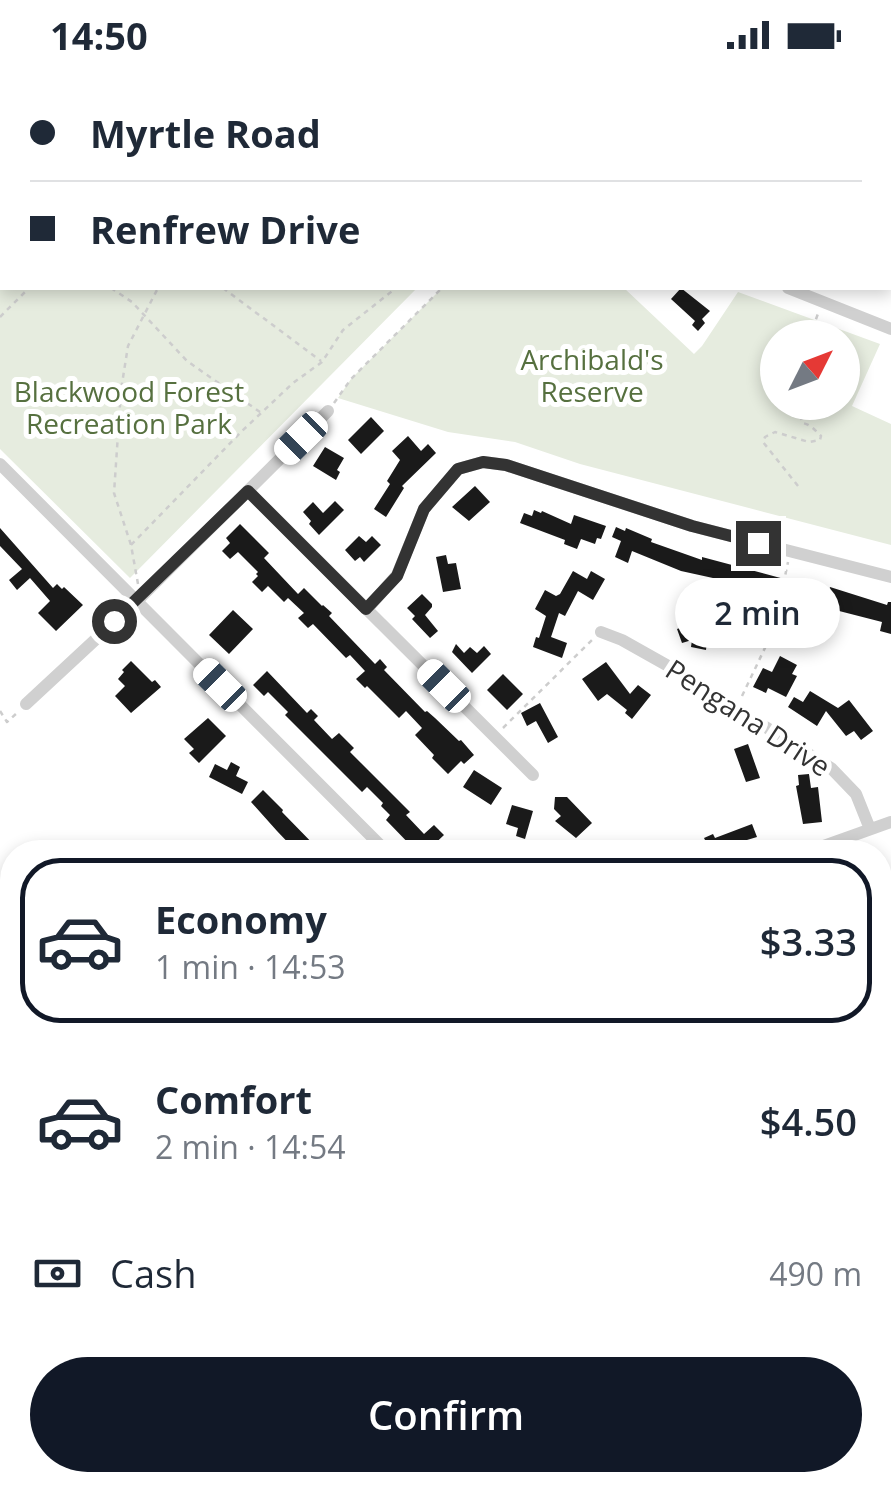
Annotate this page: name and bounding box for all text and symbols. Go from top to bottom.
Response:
text: 14:50 [50,9,148,61]
text: Myrtle Road [90,107,321,159]
text: Renfrew Drive [90,203,360,255]
north arrow [760,320,860,420]
map controls [760,320,860,420]
park label: Archibald's Reserve [520,340,664,410]
park label: Blackwood Forest Recreation Park [14,372,244,442]
car [269,406,333,470]
route end [736,521,781,566]
callout: 2 min [676,578,840,648]
text: 2 min [714,591,801,634]
route start [92,599,137,644]
street label: Pengana Drive [659,650,838,785]
car [188,653,252,717]
car [412,654,476,718]
text: Economy [155,893,327,945]
icon: car [35,896,125,986]
text: $3.33 [760,915,857,967]
text: 1 min · 14:53 [155,945,346,988]
text: Comfort [155,1073,312,1125]
icon: car [35,1076,125,1166]
text: $4.50 [760,1095,857,1147]
text: 2 min · 14:54 [155,1125,346,1168]
icon: cash [30,1246,85,1301]
text: Cash [110,1247,196,1299]
text: 490 m [769,1252,862,1295]
button: Confirm [30,1357,862,1472]

